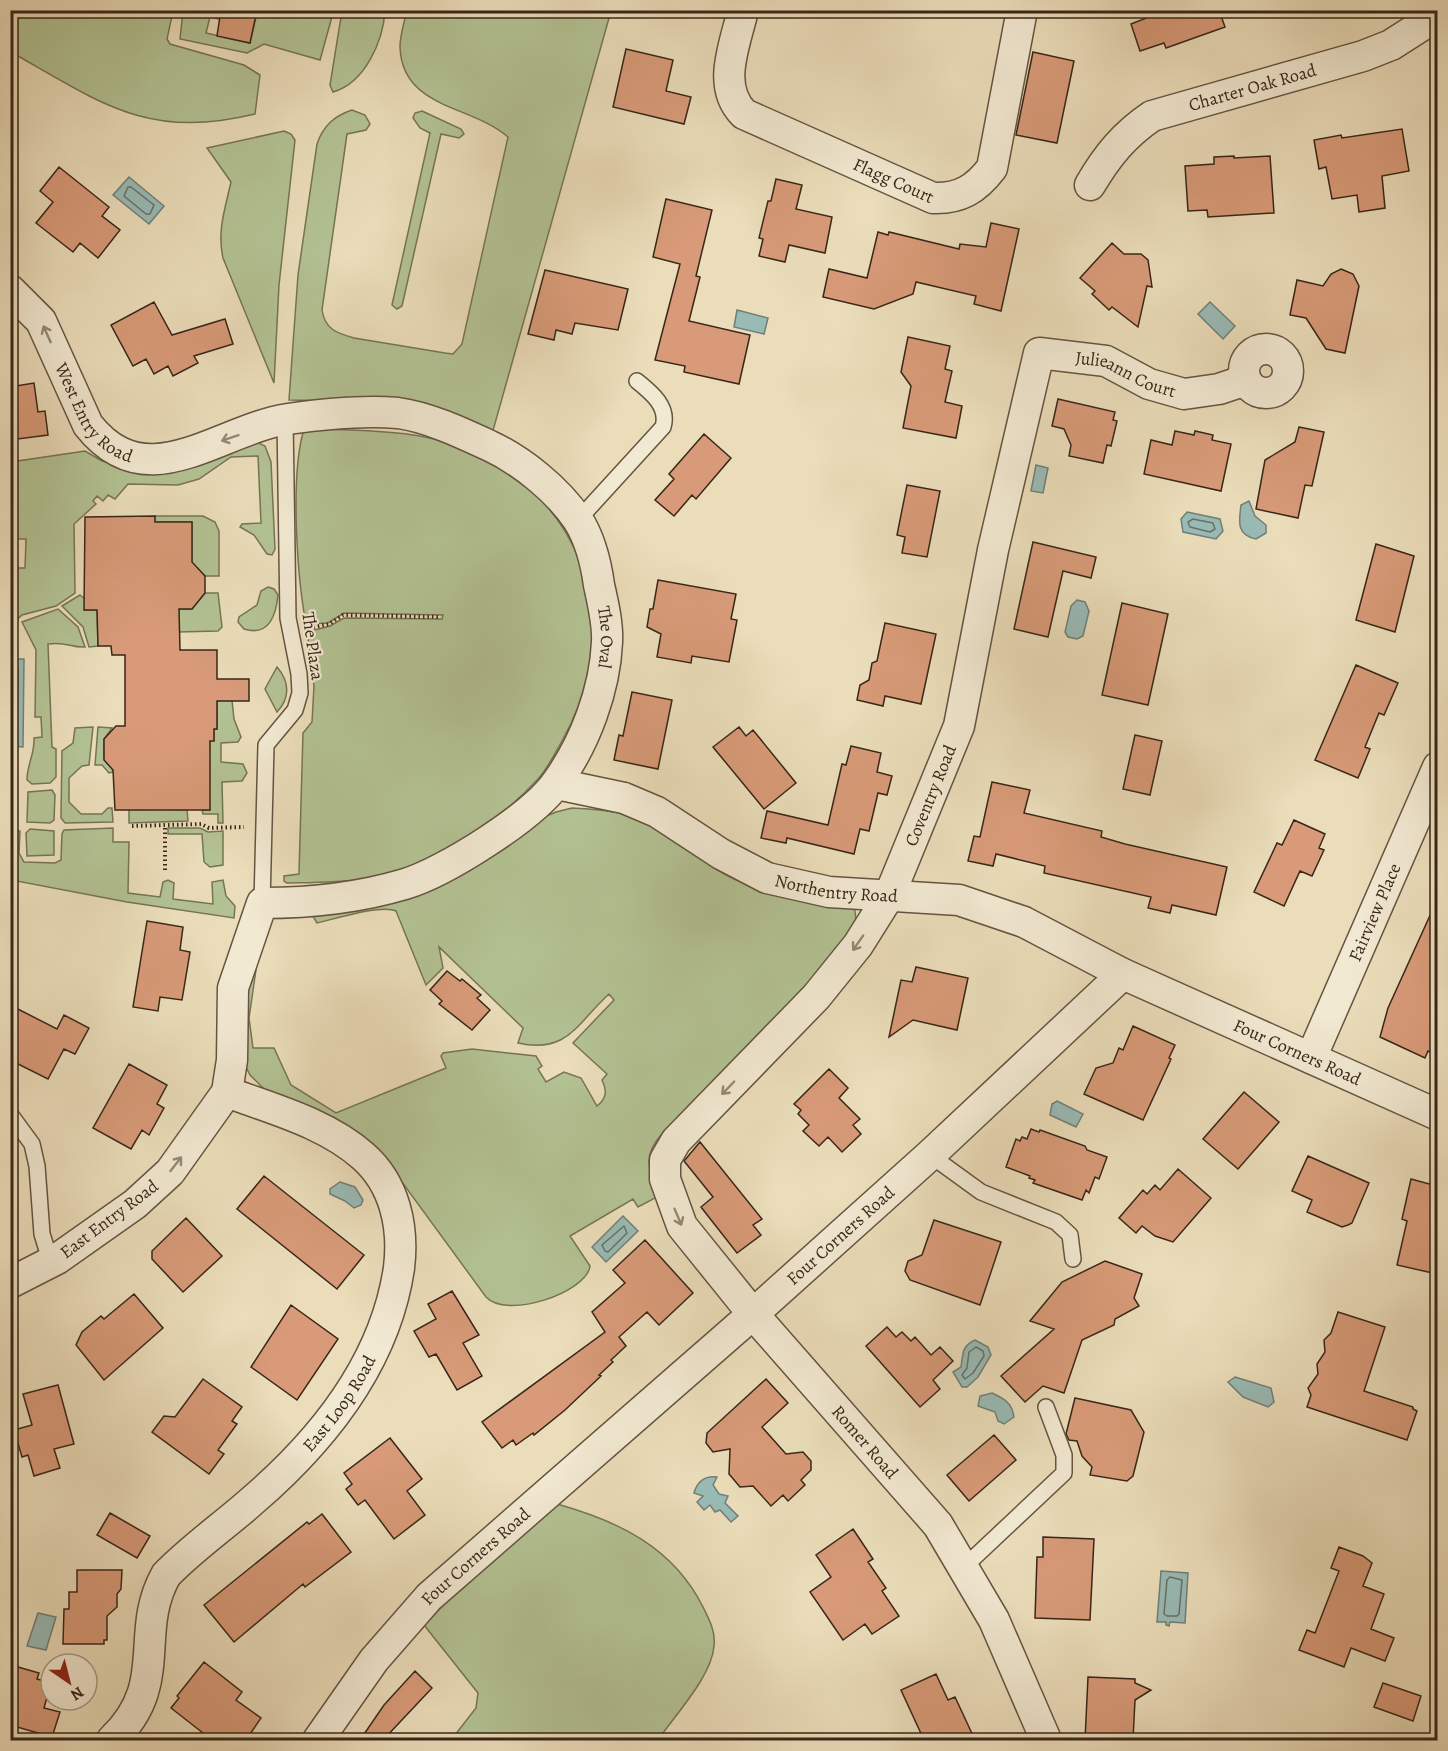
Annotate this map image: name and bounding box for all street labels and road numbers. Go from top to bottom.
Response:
street label: Charter Oak Road [1186,58,1319,117]
street label: Flagg Court [849,152,938,209]
street label: Julieann Court [1074,345,1179,403]
street label: West Entry Road [49,358,136,468]
street label: The Oval [592,604,619,671]
street label: The Plaza [296,610,330,682]
street label: Coventry Road [899,741,962,850]
street label: Fairview Place [1343,859,1407,965]
street label: Northentry Road [772,868,899,908]
street label: Four Corners Road [1230,1013,1365,1091]
street label: East Entry Road [55,1174,163,1264]
street label: Four Corners Road [781,1180,900,1290]
street label: East Loop Road [297,1351,382,1457]
street label: Romer Road [826,1400,904,1484]
street label: Four Corners Road [415,1502,535,1610]

